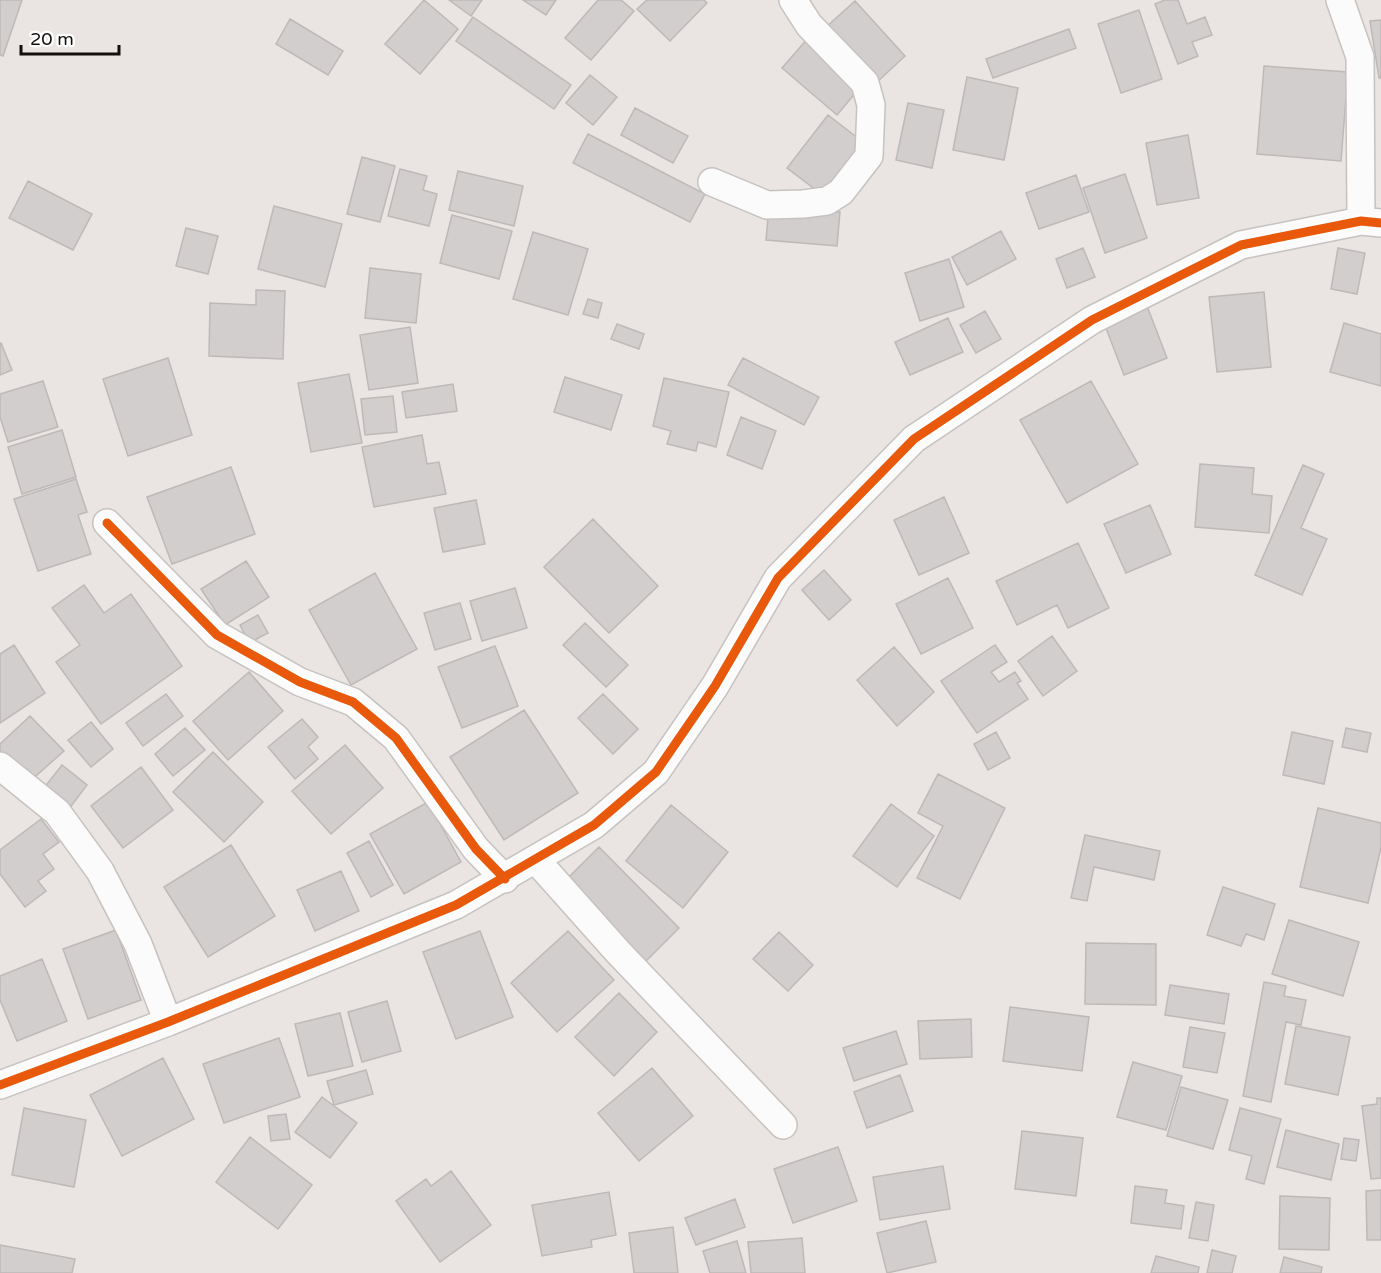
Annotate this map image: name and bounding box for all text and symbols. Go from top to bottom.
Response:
scale bar [21,18,118,56]
text: 20 m [30,28,74,50]

